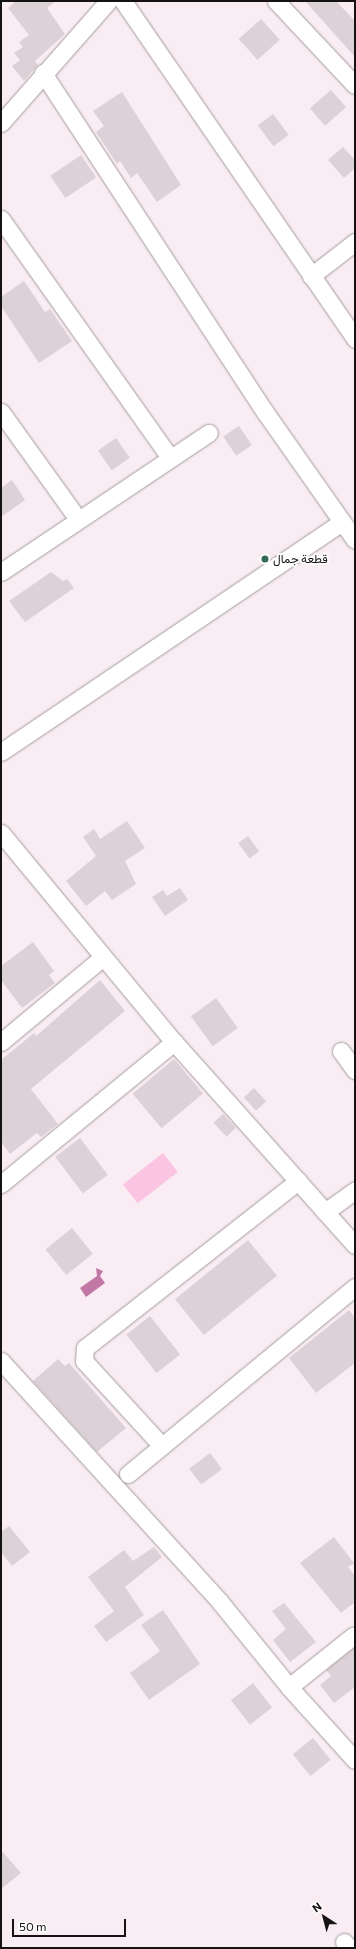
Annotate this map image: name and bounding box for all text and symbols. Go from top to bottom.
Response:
place label: قطعة جمال [273,552,328,566]
marker: قطعة جمال [260,554,270,564]
north arrow [304,1897,344,1937]
text: N [309,1899,324,1915]
scale bar [14,1911,128,1937]
text: 50 m [19,1919,47,1933]

